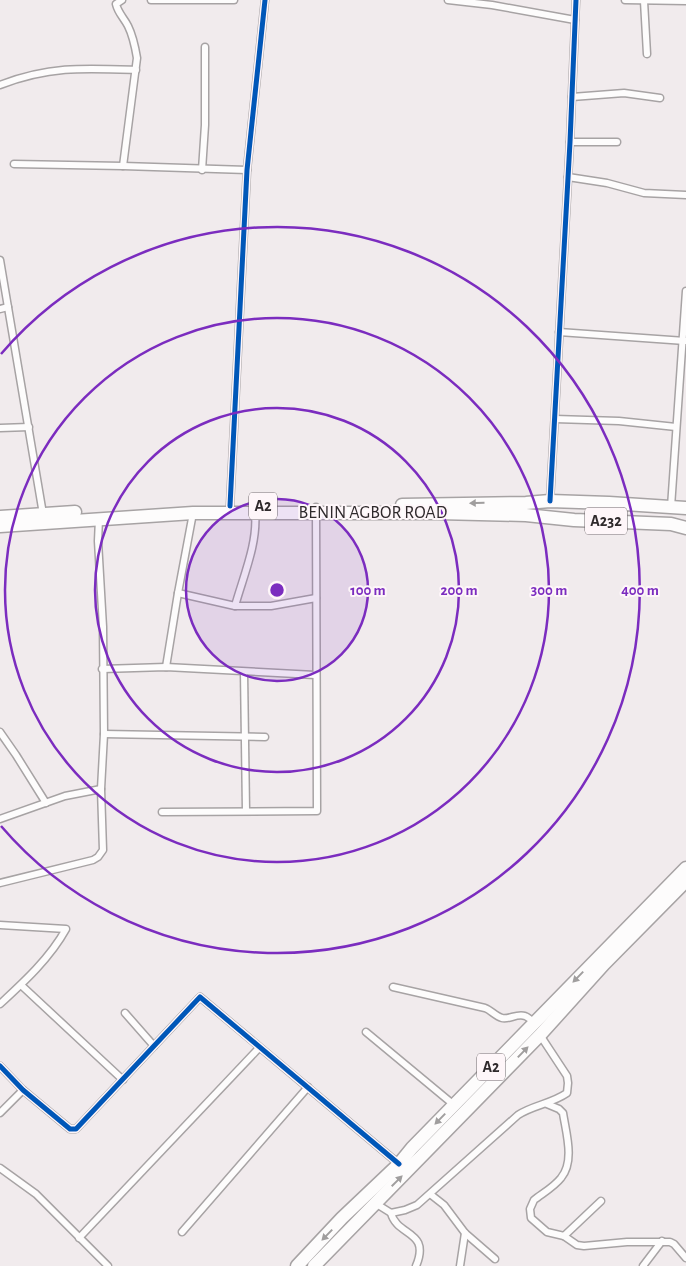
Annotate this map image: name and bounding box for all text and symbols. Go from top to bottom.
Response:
road number: A2 [249,492,277,520]
one-way arrow [469,499,485,507]
street label: BENIN AGBOR ROAD [299,504,447,522]
road number: A232 [585,508,627,534]
centre of rings [268,581,286,599]
text: 100 m [350,583,386,598]
text: 200 m [440,583,478,598]
text: 300 m [531,583,567,598]
text: 400 m [621,583,659,598]
one-way arrow [572,971,584,983]
one-way arrow [517,1047,529,1059]
road number: A2 [477,1054,505,1080]
one-way arrow [434,1112,446,1124]
one-way arrow [391,1175,403,1187]
one-way arrow [321,1228,333,1240]

